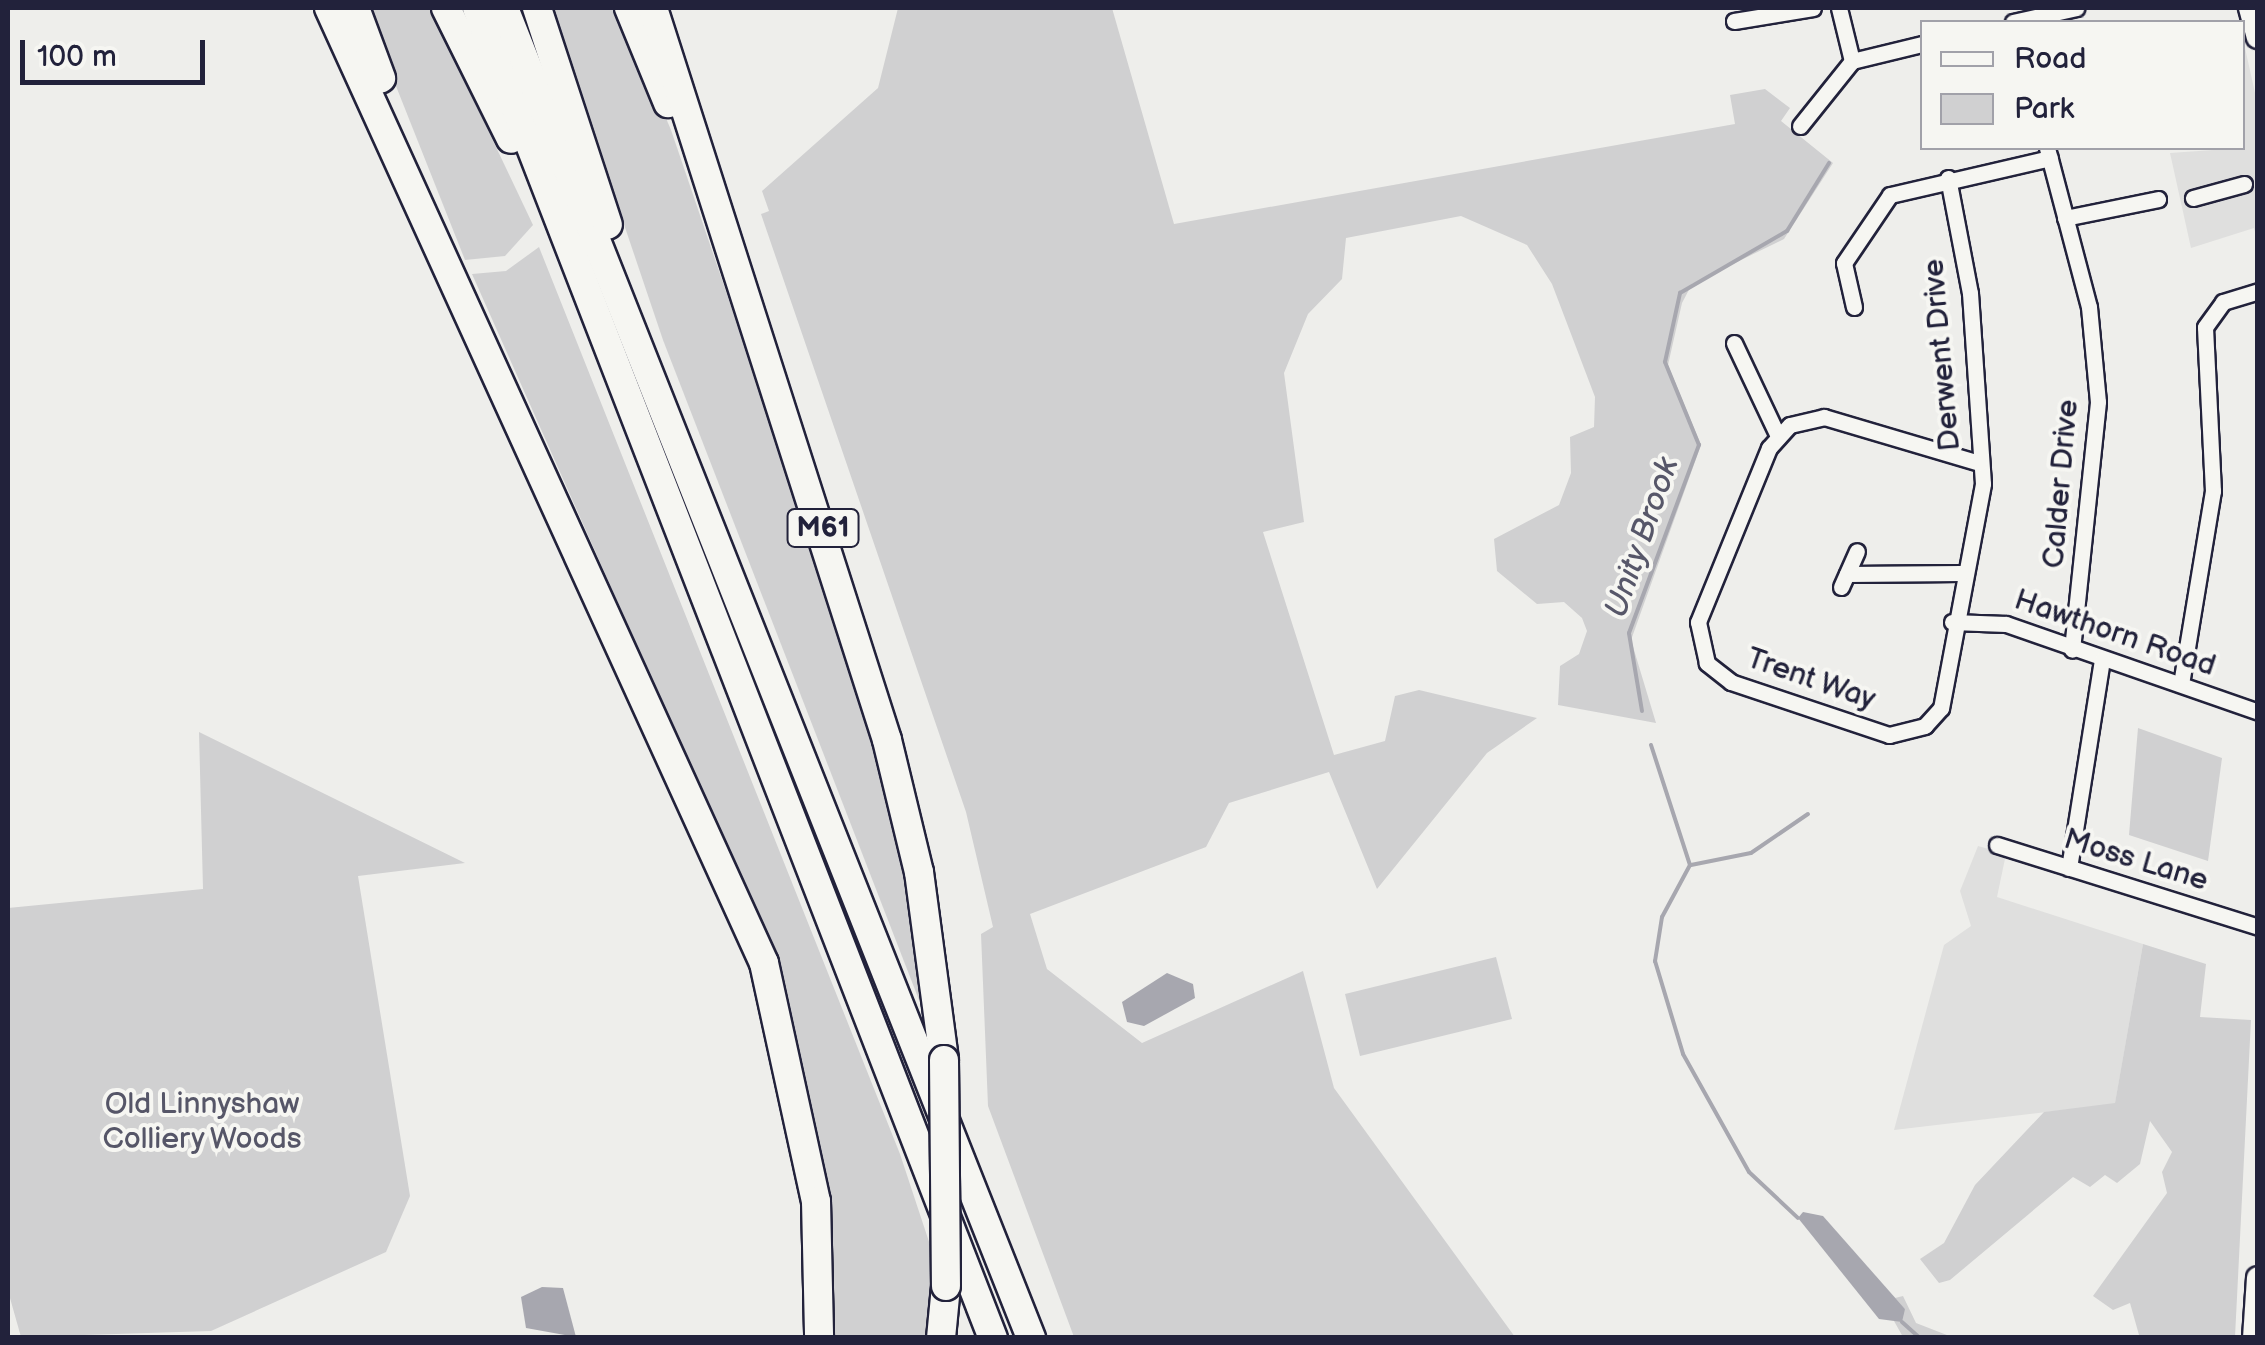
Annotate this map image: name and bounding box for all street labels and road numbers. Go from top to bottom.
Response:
street label: Derwent Drive [1916,258,1968,452]
street label: Calder Drive [2036,398,2086,570]
road number: M61 [786,505,860,551]
street label: Hawthorn Road [2010,582,2220,684]
street label: Trent Way [1741,640,1881,718]
street label: Moss Lane [2060,821,2212,899]

